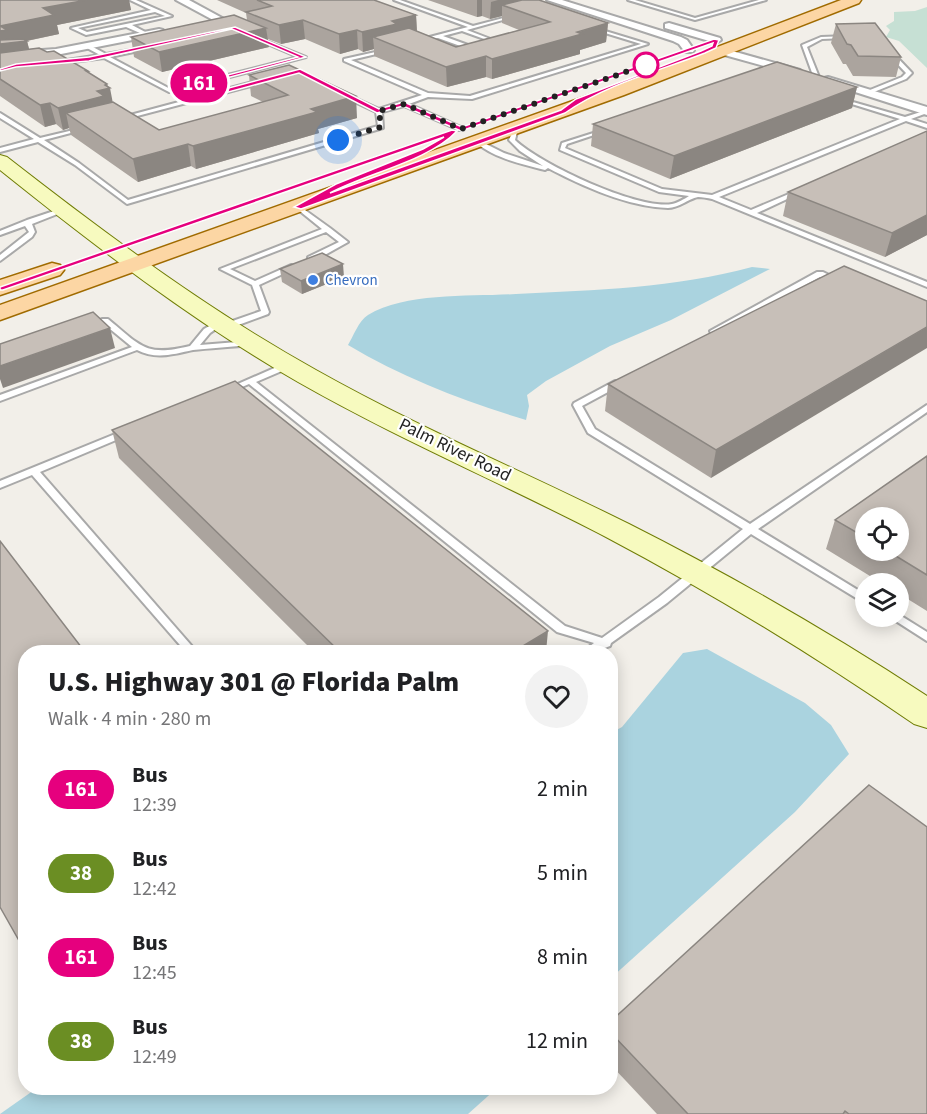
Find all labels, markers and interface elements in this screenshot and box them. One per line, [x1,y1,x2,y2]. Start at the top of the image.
unlabelled marker [633,52,659,78]
line badge: 161 [164,64,234,103]
text: 161 [182,68,216,98]
your location [323,125,353,155]
place label: Chevron [325,270,378,291]
marker: Chevron [306,273,320,287]
street label: Palm River Road [395,412,515,488]
map controls [855,507,909,627]
button: locate [855,507,909,561]
button: layers [855,573,909,627]
text: U.S. Highway 301 @ Florida Palm [48,662,459,702]
button: heart [525,665,588,728]
text: Walk · 4 min · 280 m [48,705,211,733]
text: Bus [132,759,168,791]
text: 2 min [537,773,588,805]
text: 161 [64,774,98,804]
text: 12:39 [132,791,177,819]
text: Bus [132,843,168,875]
text: 5 min [537,857,588,889]
text: 38 [70,858,92,888]
text: 12:42 [132,875,177,903]
text: Bus [132,927,168,959]
text: 8 min [537,941,588,973]
text: 161 [64,942,98,972]
text: 12:45 [132,959,177,987]
text: Bus [132,1011,168,1043]
text: 12 min [526,1025,588,1057]
text: 38 [70,1026,92,1056]
text: 12:49 [132,1043,177,1071]

